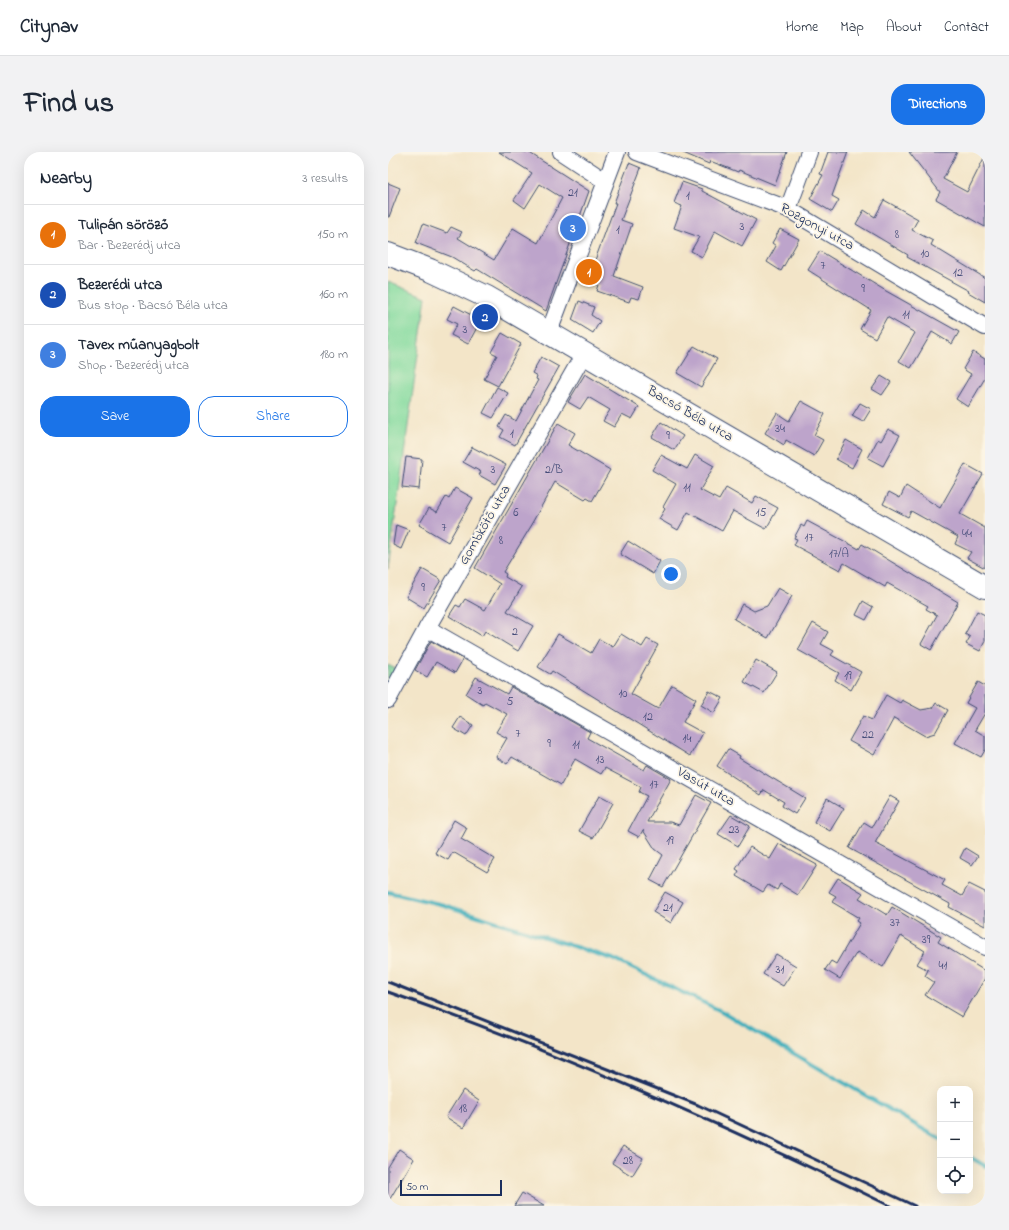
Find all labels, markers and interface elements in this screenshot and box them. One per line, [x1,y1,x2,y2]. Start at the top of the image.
text: Citynav [20,14,78,41]
text: Home [786,17,818,38]
text: Map [840,17,864,38]
text: About [886,17,922,38]
text: Contact [944,17,989,38]
text: Find us [24,84,114,125]
button: Directions [891,84,985,125]
text: Nearby [40,166,92,191]
text: 3 results [302,169,348,188]
house number: 21 [568,184,578,202]
house number: 1 [686,187,690,205]
street label: Rozgonyi utca [776,198,858,257]
pin: 3 [560,213,586,243]
text: Tulipán söröző [78,214,168,236]
house number: 3 [740,218,745,236]
house number: 1 [616,221,620,239]
text: 1 [51,225,55,244]
text: 150 m [317,225,348,244]
house number: 8 [895,226,900,244]
text: Bar · Bezerédj utca [78,236,180,255]
house number: 10 [920,245,930,263]
pin: 1 [576,257,602,287]
house number: 7 [821,257,826,275]
house number: 12 [953,264,963,282]
text: Bezerédi utca [78,274,162,296]
house number: 9 [861,280,865,298]
text: 2 [50,285,56,304]
text: 160 m [319,285,348,304]
text: Bus stop · Bacsó Béla utca [78,296,228,315]
pin: 2 [472,302,498,332]
house number: 11 [902,306,910,324]
house number: 3 [463,321,468,339]
text: Tavex műanyagbolt [78,334,199,356]
text: 3 [50,345,56,364]
text: 180 m [320,345,348,364]
text: Shop · Bezerédj utca [78,356,189,375]
street label: Bacsó Béla utca [642,380,737,447]
button: Save [40,396,190,437]
button: Share [198,396,348,437]
house number: 34 [775,420,785,438]
house number: 1 [510,425,514,443]
house number: 9 [666,427,670,445]
house number: 3 [491,461,496,479]
house number: 2/B [545,461,563,479]
house number: 11 [683,479,691,497]
street label: Gombkötő utca [454,481,516,569]
house number: 6 [513,504,519,522]
house number: 15 [756,504,766,522]
house number: 7 [442,519,447,537]
house number: 44 [962,525,972,543]
house number: 17 [805,529,813,547]
house number: 8 [499,532,504,550]
house number: 17/A [829,545,849,563]
your location [661,564,681,584]
house number: 9 [421,579,425,597]
house number: 2 [512,623,518,641]
house number: 19 [844,667,852,685]
house number: 3 [478,682,483,700]
house number: 10 [618,685,628,703]
house number: 5 [507,693,514,711]
house number: 12 [643,708,653,726]
house number: 7 [516,725,521,743]
house number: 22 [862,726,874,744]
house number: 14 [683,730,691,748]
house number: 9 [547,735,551,753]
house number: 11 [572,736,580,754]
house number: 13 [596,751,604,769]
street label: Vasút utca [672,761,739,812]
house number: 17 [650,776,658,794]
house number: 23 [729,821,740,839]
house number: 19 [666,832,674,850]
house number: 21 [663,899,673,917]
house number: 37 [890,914,900,932]
house number: 39 [922,931,931,949]
house number: 41 [939,957,948,975]
house number: 31 [776,961,785,979]
map controls [937,1086,973,1194]
button: + [937,1086,973,1122]
house number: 18 [459,1100,468,1118]
button: − [937,1122,973,1158]
house number: 28 [623,1152,634,1170]
button: locate [937,1158,973,1194]
scale bar [400,1178,502,1197]
text: 50 m [406,1179,428,1195]

